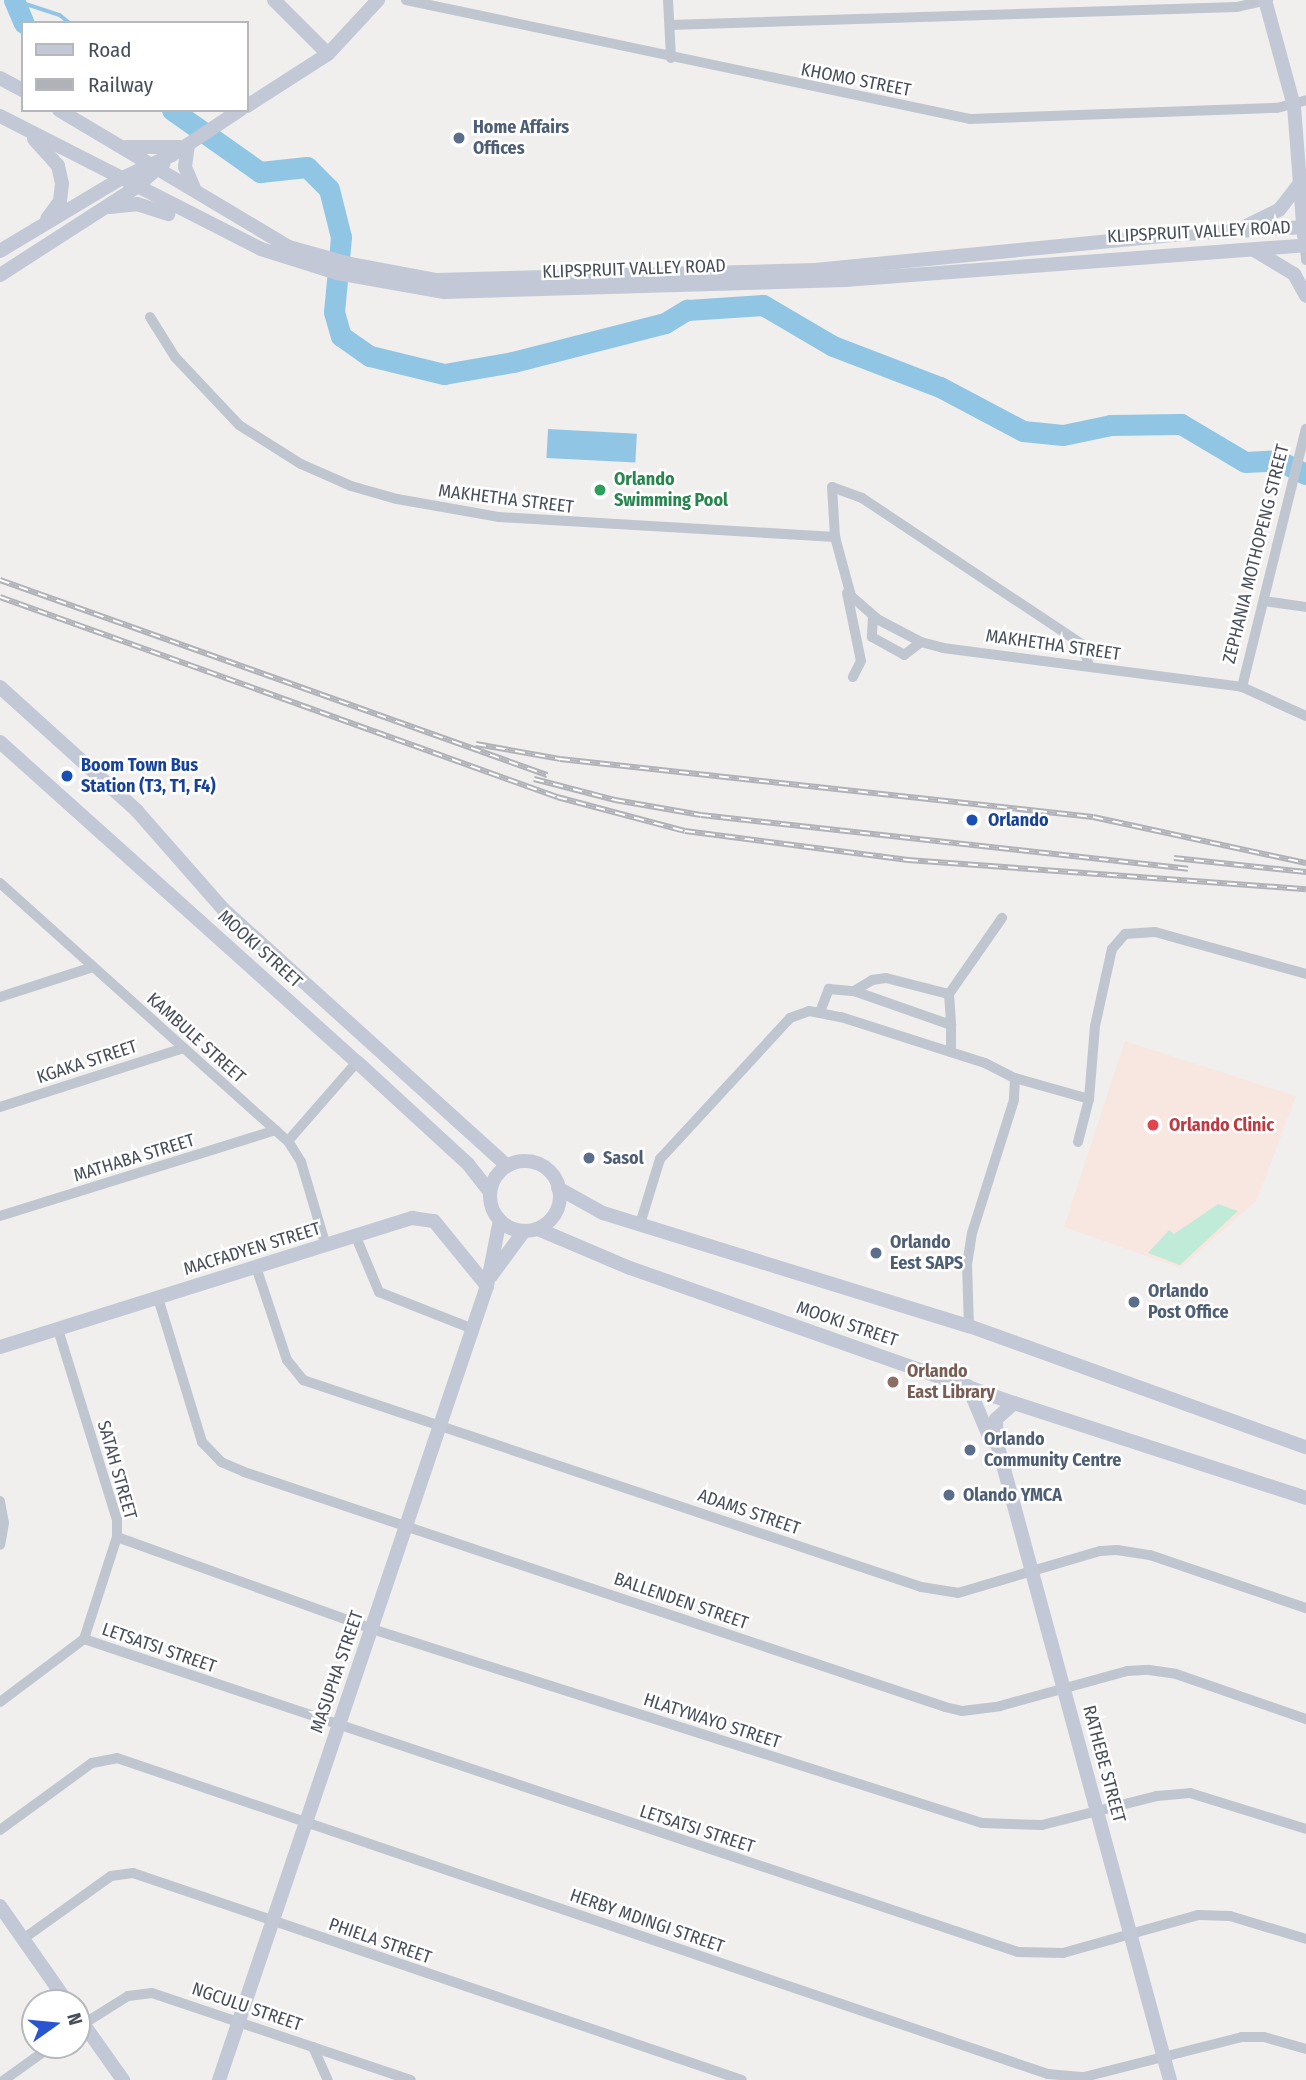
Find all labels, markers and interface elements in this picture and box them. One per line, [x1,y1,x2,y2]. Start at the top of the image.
legend [21,21,248,112]
text: Road [88,37,132,63]
street label: KHOMO STREET [799,59,913,101]
text: Railway [88,72,153,98]
place label: Home Affairs Offices [473,117,569,160]
marker: Home Affairs Offices [451,130,467,146]
street label: KLIPSPRUIT VALLEY ROAD [1107,216,1291,248]
street label: KLIPSPRUIT VALLEY ROAD [542,255,726,283]
street label: ZEPHANIA MOTHOPENG STREET [1218,442,1294,666]
place label: Orlando Swimming Pool [614,469,728,512]
street label: MAKHETHA STREET [437,480,575,518]
marker: Orlando Swimming Pool [592,482,608,498]
street label: MAKHETHA STREET [984,625,1122,665]
place label: Boom Town Bus Station (T3, T1, F4) [81,755,216,798]
marker: Boom Town Bus Station (T3, T1, F4) [59,768,75,784]
place label: Orlando [988,809,1049,831]
marker: Orlando [962,810,982,830]
street label: MOOKI STREET [214,906,306,992]
street label: KAMBULE STREET [142,988,250,1088]
street label: KGAKA STREET [34,1036,140,1088]
place label: Orlando Clinic [1169,1114,1274,1136]
marker: Orlando Clinic [1143,1115,1163,1135]
street label: MATHABA STREET [71,1129,197,1187]
place label: Sasol [603,1147,644,1169]
marker: Sasol [581,1150,597,1166]
street label: MACFADYEN STREET [181,1218,323,1280]
place label: Orlando Eest SAPS [890,1232,963,1274]
marker: Orlando Eest SAPS [868,1245,884,1261]
place label: Orlando Post Office [1148,1281,1229,1324]
marker: Orlando Post Office [1126,1294,1142,1310]
street label: MOOKI STREET [794,1297,900,1351]
place label: Orlando East Library [907,1361,995,1404]
marker: Orlando East Library [885,1374,901,1390]
street label: SATAH STREET [93,1418,141,1522]
place label: Orlando Community Centre [984,1429,1121,1472]
marker: Orlando Community Centre [962,1442,978,1458]
street label: ADAMS STREET [695,1484,803,1540]
place label: Olando YMCA [963,1484,1062,1506]
marker: Olando YMCA [941,1487,957,1503]
street label: BALLENDEN STREET [611,1568,751,1634]
street label: MASUPHA STREET [306,1608,368,1736]
street label: LETSATSI STREET [99,1618,219,1678]
street label: HLATYWAYO STREET [641,1689,783,1753]
street label: RATHEBE STREET [1078,1703,1130,1825]
street label: LETSATSI STREET [637,1800,757,1858]
street label: HERBY MDINGI STREET [567,1884,727,1958]
street label: PHIELA STREET [326,1913,434,1969]
street label: NGCULU STREET [189,1978,305,2036]
north arrow [21,1989,91,2059]
text: N [62,2010,87,2027]

